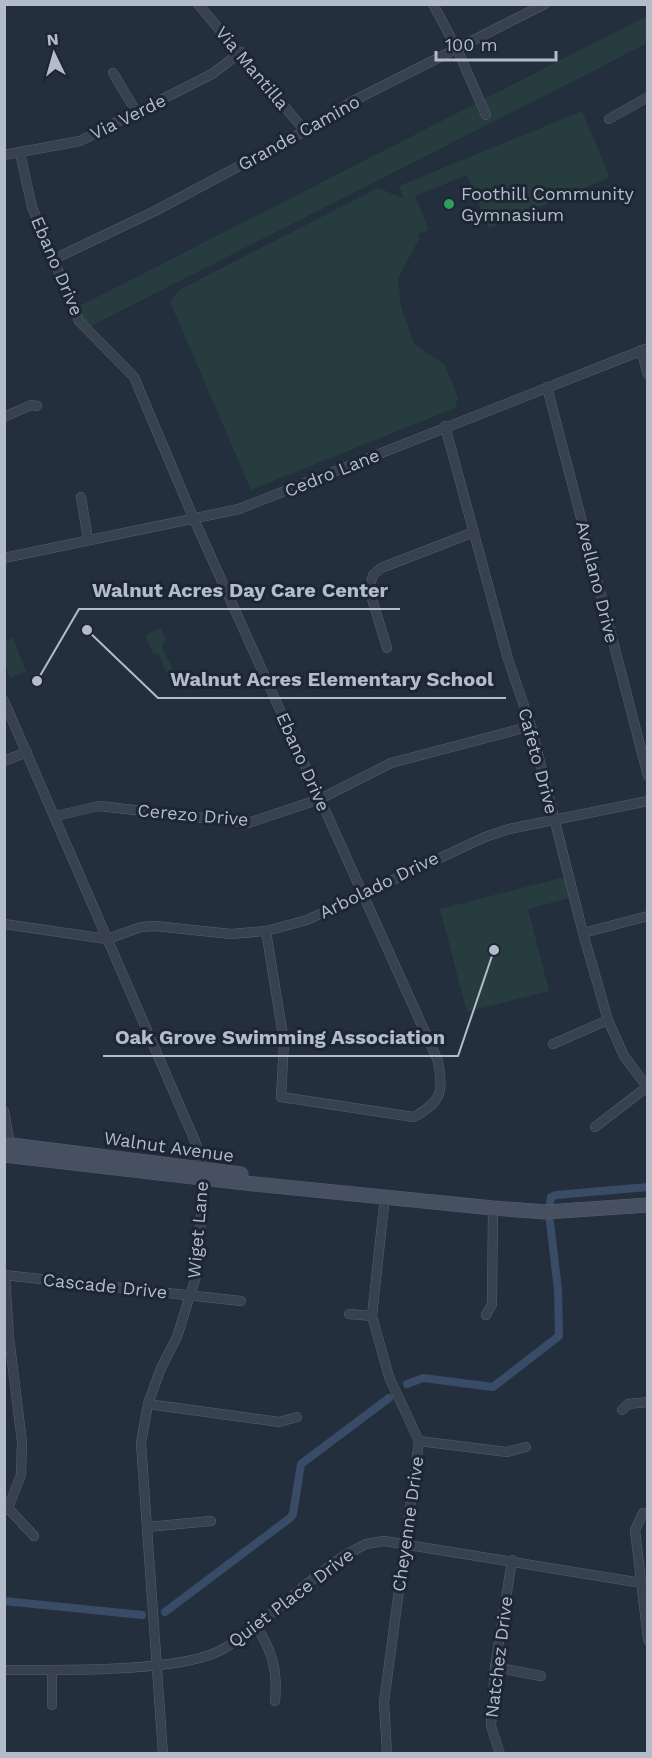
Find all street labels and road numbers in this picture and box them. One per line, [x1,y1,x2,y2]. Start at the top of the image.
street label: Via Mantilla [211,22,293,114]
street label: Via Verde [86,89,169,144]
street label: Grande Camino [234,90,363,175]
street label: Ebano Drive [27,213,88,319]
street label: Cedro Lane [281,444,382,501]
street label: Avellano Drive [572,519,623,645]
street label: Cafeto Drive [514,706,563,816]
street label: Ebano Drive [272,709,335,814]
street label: Cerezo Drive [137,799,249,830]
street label: Arbolado Drive [316,847,442,922]
street label: Walnut Avenue [103,1127,235,1166]
street label: Wiget Lane [183,1180,212,1280]
street label: Cascade Drive [42,1269,168,1302]
street label: Cheyenne Drive [388,1455,427,1593]
street label: Quiet Place Drive [224,1544,357,1651]
street label: Natchez Drive [481,1595,516,1719]

